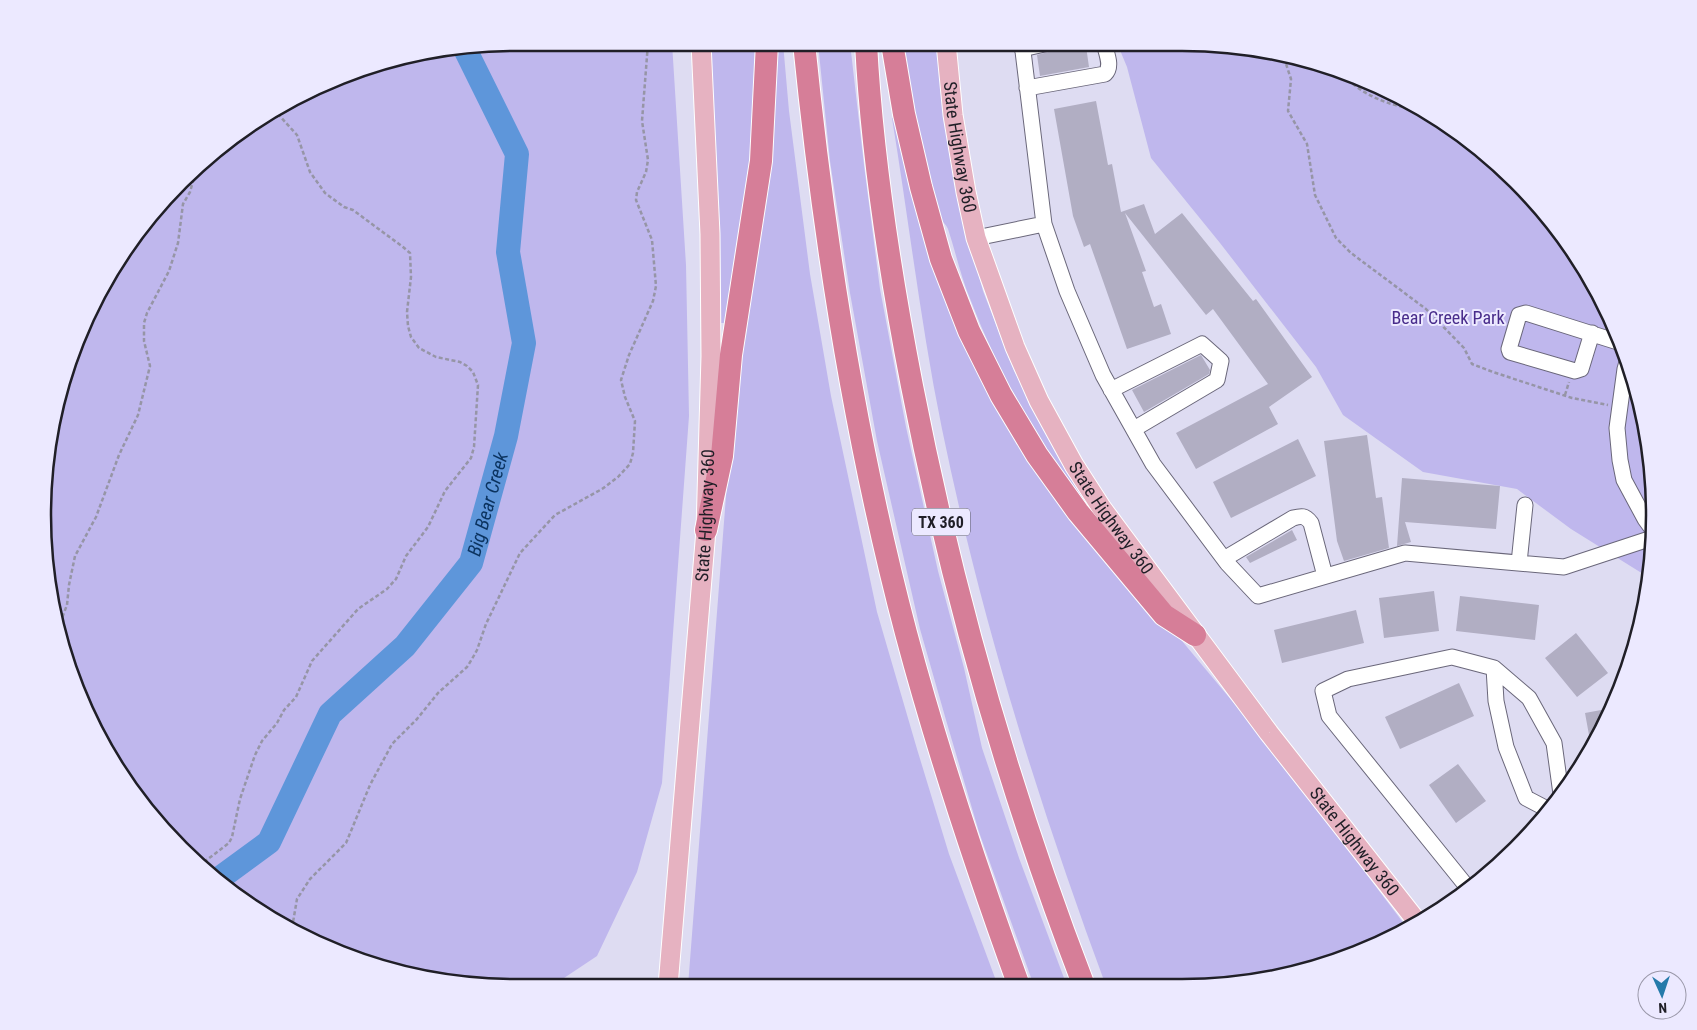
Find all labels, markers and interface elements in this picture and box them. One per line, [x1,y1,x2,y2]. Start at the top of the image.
street label: State Highway 360 [940,80,981,215]
park label: Bear Creek Park [1391,307,1505,328]
water label: Big Bear Creek [462,449,513,559]
street label: State Highway 360 [691,449,718,583]
street label: State Highway 360 [1065,458,1158,578]
road number: TX 360 [912,508,970,536]
street label: State Highway 360 [1306,783,1404,900]
north arrow [1637,970,1687,1020]
text: N [1658,1000,1667,1016]

